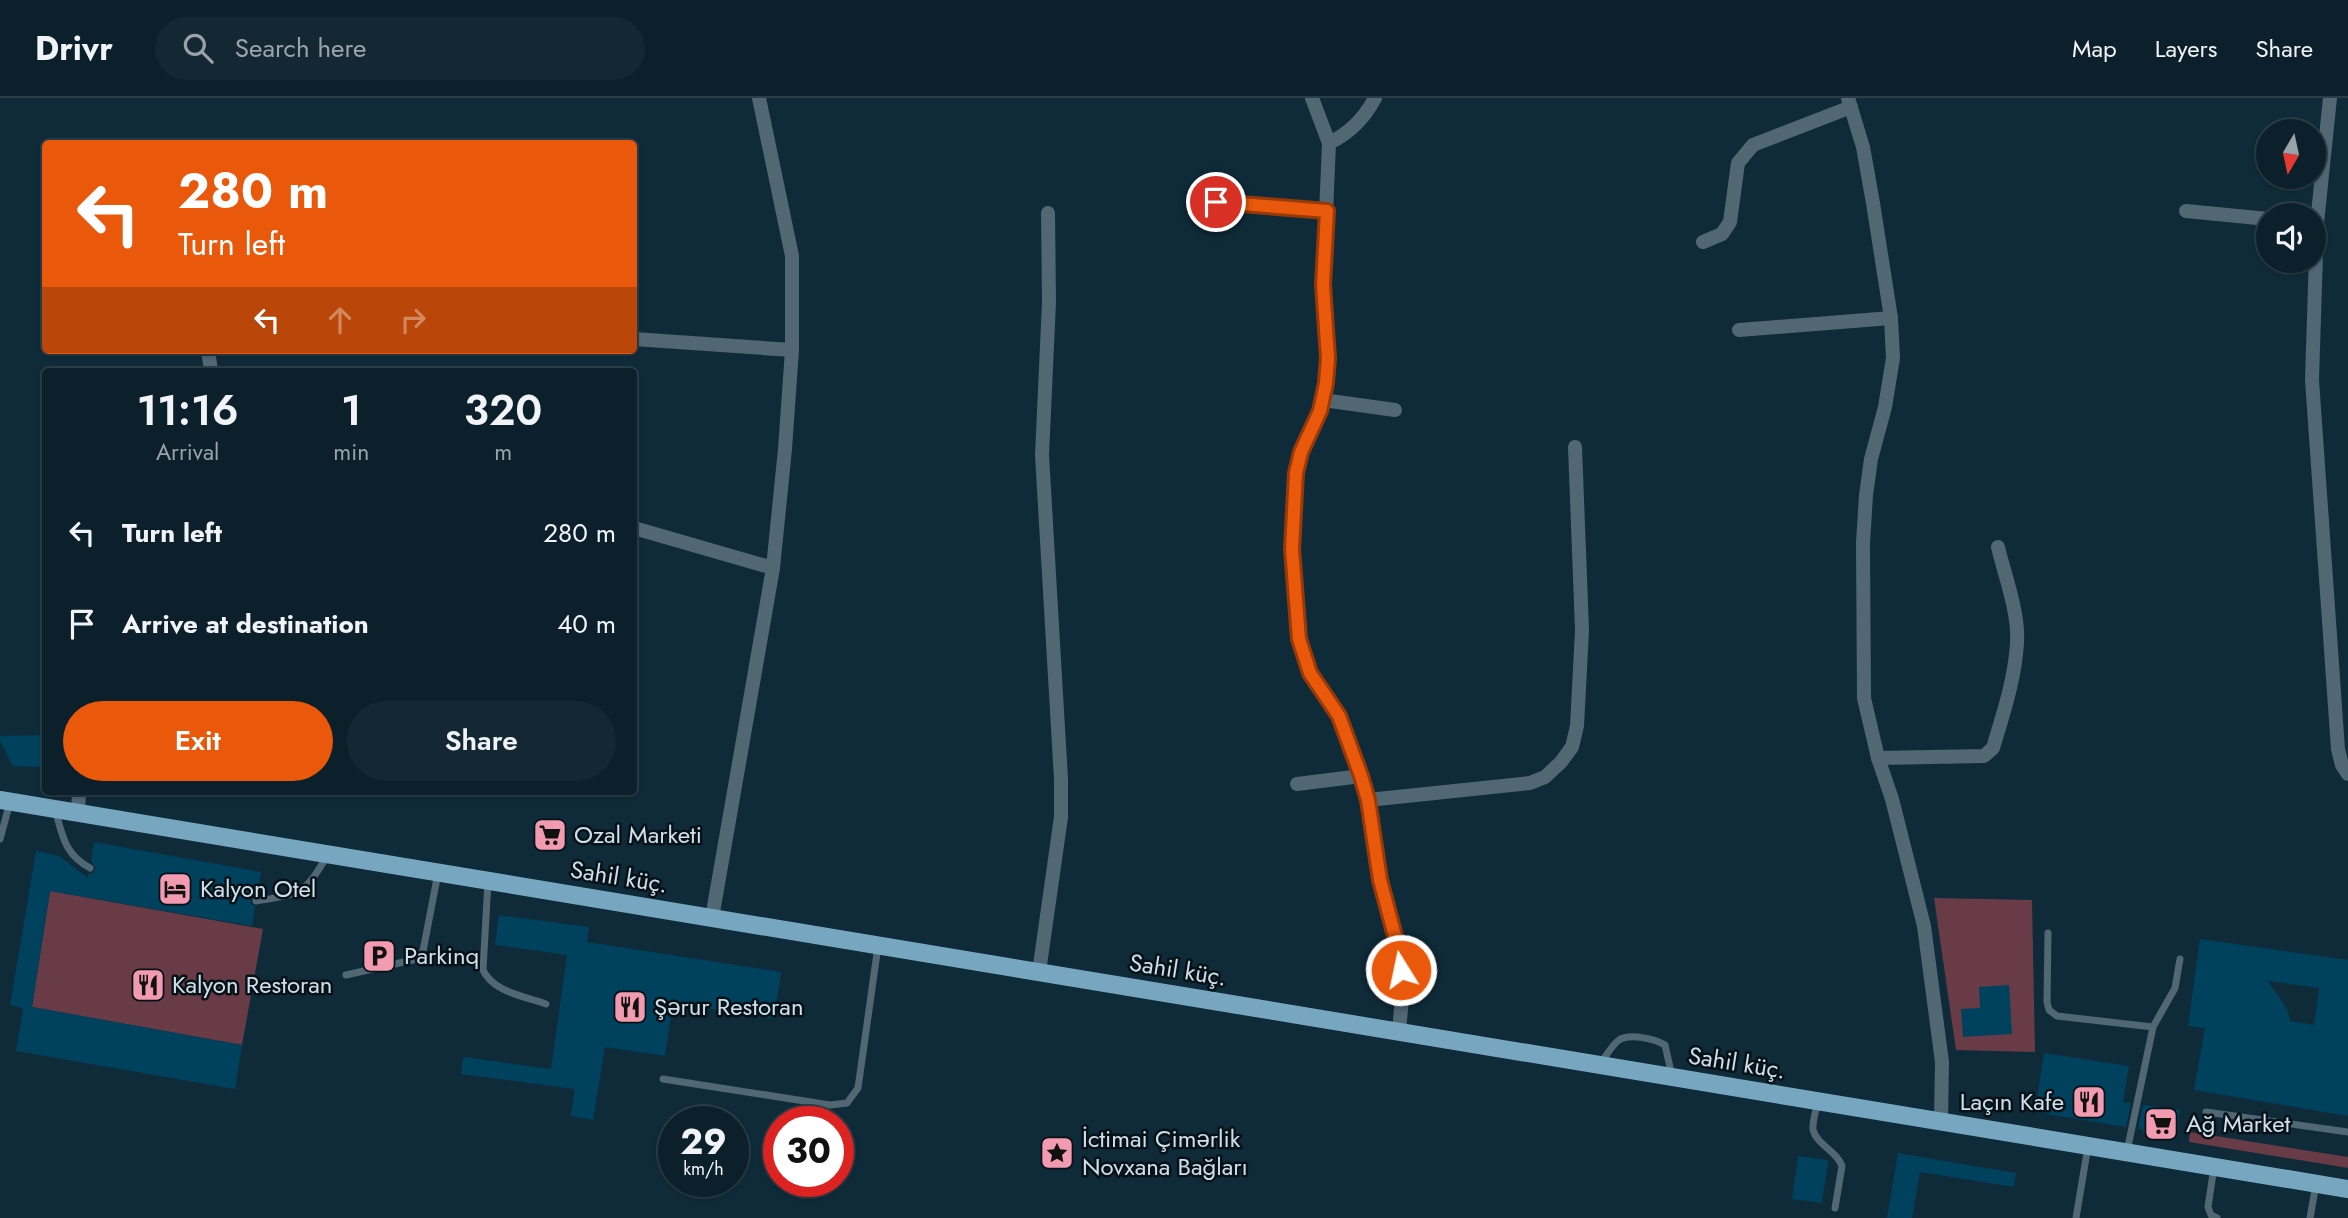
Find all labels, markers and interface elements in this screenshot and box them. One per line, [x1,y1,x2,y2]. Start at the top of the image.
search box [155,17,645,80]
text: Drivr [35,25,113,72]
icon: search [179,29,217,67]
text: Search here [235,29,366,67]
text: Map [2072,31,2117,66]
text: Layers [2155,31,2217,66]
text: Share [2255,31,2313,66]
north arrow [2256,119,2326,189]
map controls [2256,119,2326,273]
text: 280 m [178,156,328,226]
icon: left [63,168,154,259]
pin [1186,172,1246,232]
icon: arrive [1197,183,1235,221]
button: sound [2256,203,2326,273]
text: Turn left [178,221,285,267]
icon: left [248,301,286,339]
icon: ahead [321,301,359,339]
icon: right [394,301,432,339]
text: 11:16 [137,380,239,441]
text: 1 [341,380,362,441]
text: 320 [464,380,542,441]
text: Arrival [156,435,219,469]
text: min [333,435,369,469]
text: m [494,435,512,469]
icon: left [63,514,101,552]
text: Turn left [122,514,222,552]
text: 280 m [543,514,616,552]
icon: arrive [63,605,101,643]
text: Arrive at destination [122,605,369,643]
text: 40 m [557,605,616,643]
button: Exit [63,701,333,781]
button: Share [347,701,616,781]
supermarket icon: Ozal Marketi [531,816,569,854]
place label: Ozal Marketi [574,817,702,852]
street label: Sahil küç. [568,852,670,901]
hotel icon: Kalyon Otel [156,870,194,908]
place label: Kalyon Otel [200,871,316,906]
position arrow [1364,933,1438,1007]
parking icon: Parkinq [360,937,398,975]
place label: Parkinq [404,938,479,973]
street label: Sahil küç. [1127,945,1229,994]
restaurant icon: Kalyon Restoran [129,966,167,1004]
place label: Kalyon Restoran [172,967,332,1002]
restaurant icon: Şərur Restoran [611,988,649,1026]
place label: Şərur Restoran [654,989,803,1024]
street label: Sahil küç. [1686,1038,1788,1087]
restaurant icon: Laçın Kafe [2070,1083,2108,1121]
place label: Laçın Kafe [1960,1084,2064,1119]
supermarket icon: Ağ Market [2142,1105,2180,1143]
speed limit sign: 30 [763,1106,854,1197]
place label: Ağ Market [2186,1106,2290,1141]
text: 29 [680,1117,727,1167]
place label: İctimai Çimərlik Novxana Bağları [1082,1121,1248,1184]
place icon: İctimai Çimərlik Novxana Bağları [1038,1134,1076,1172]
text: km/h [683,1156,724,1182]

